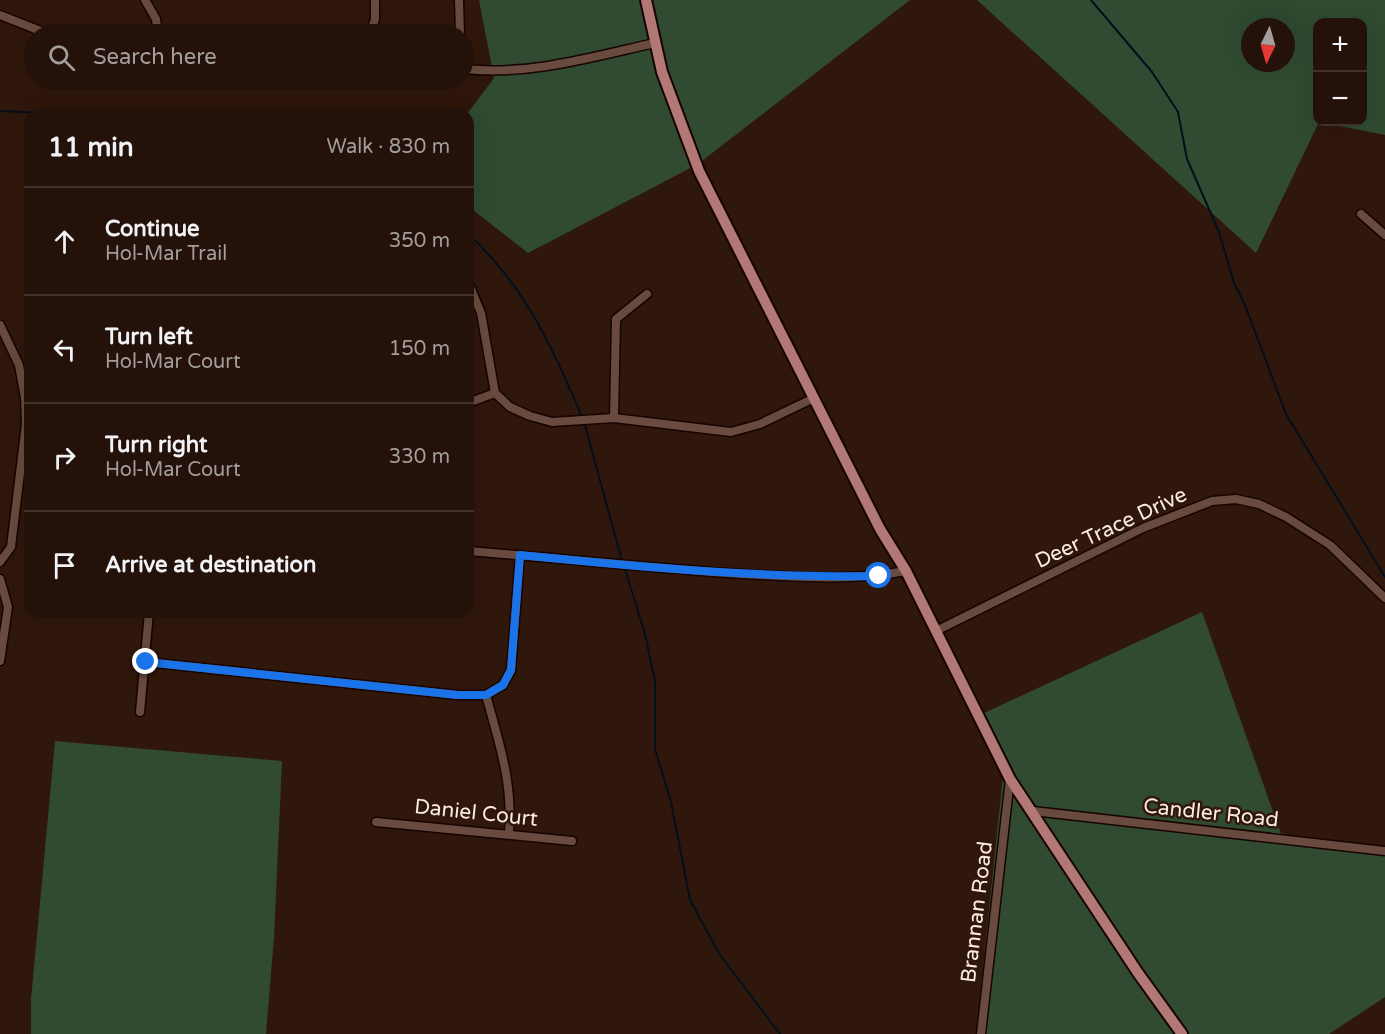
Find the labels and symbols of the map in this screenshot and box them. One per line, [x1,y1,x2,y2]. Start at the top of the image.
north arrow [1241,18,1295,72]
street label: Deer Trace Drive [1031,482,1191,574]
route start [865,562,891,588]
route end [132,648,158,674]
street label: Candler Road [1142,793,1280,833]
street label: Daniel Court [413,794,539,832]
street label: Brannan Road [956,840,998,984]

